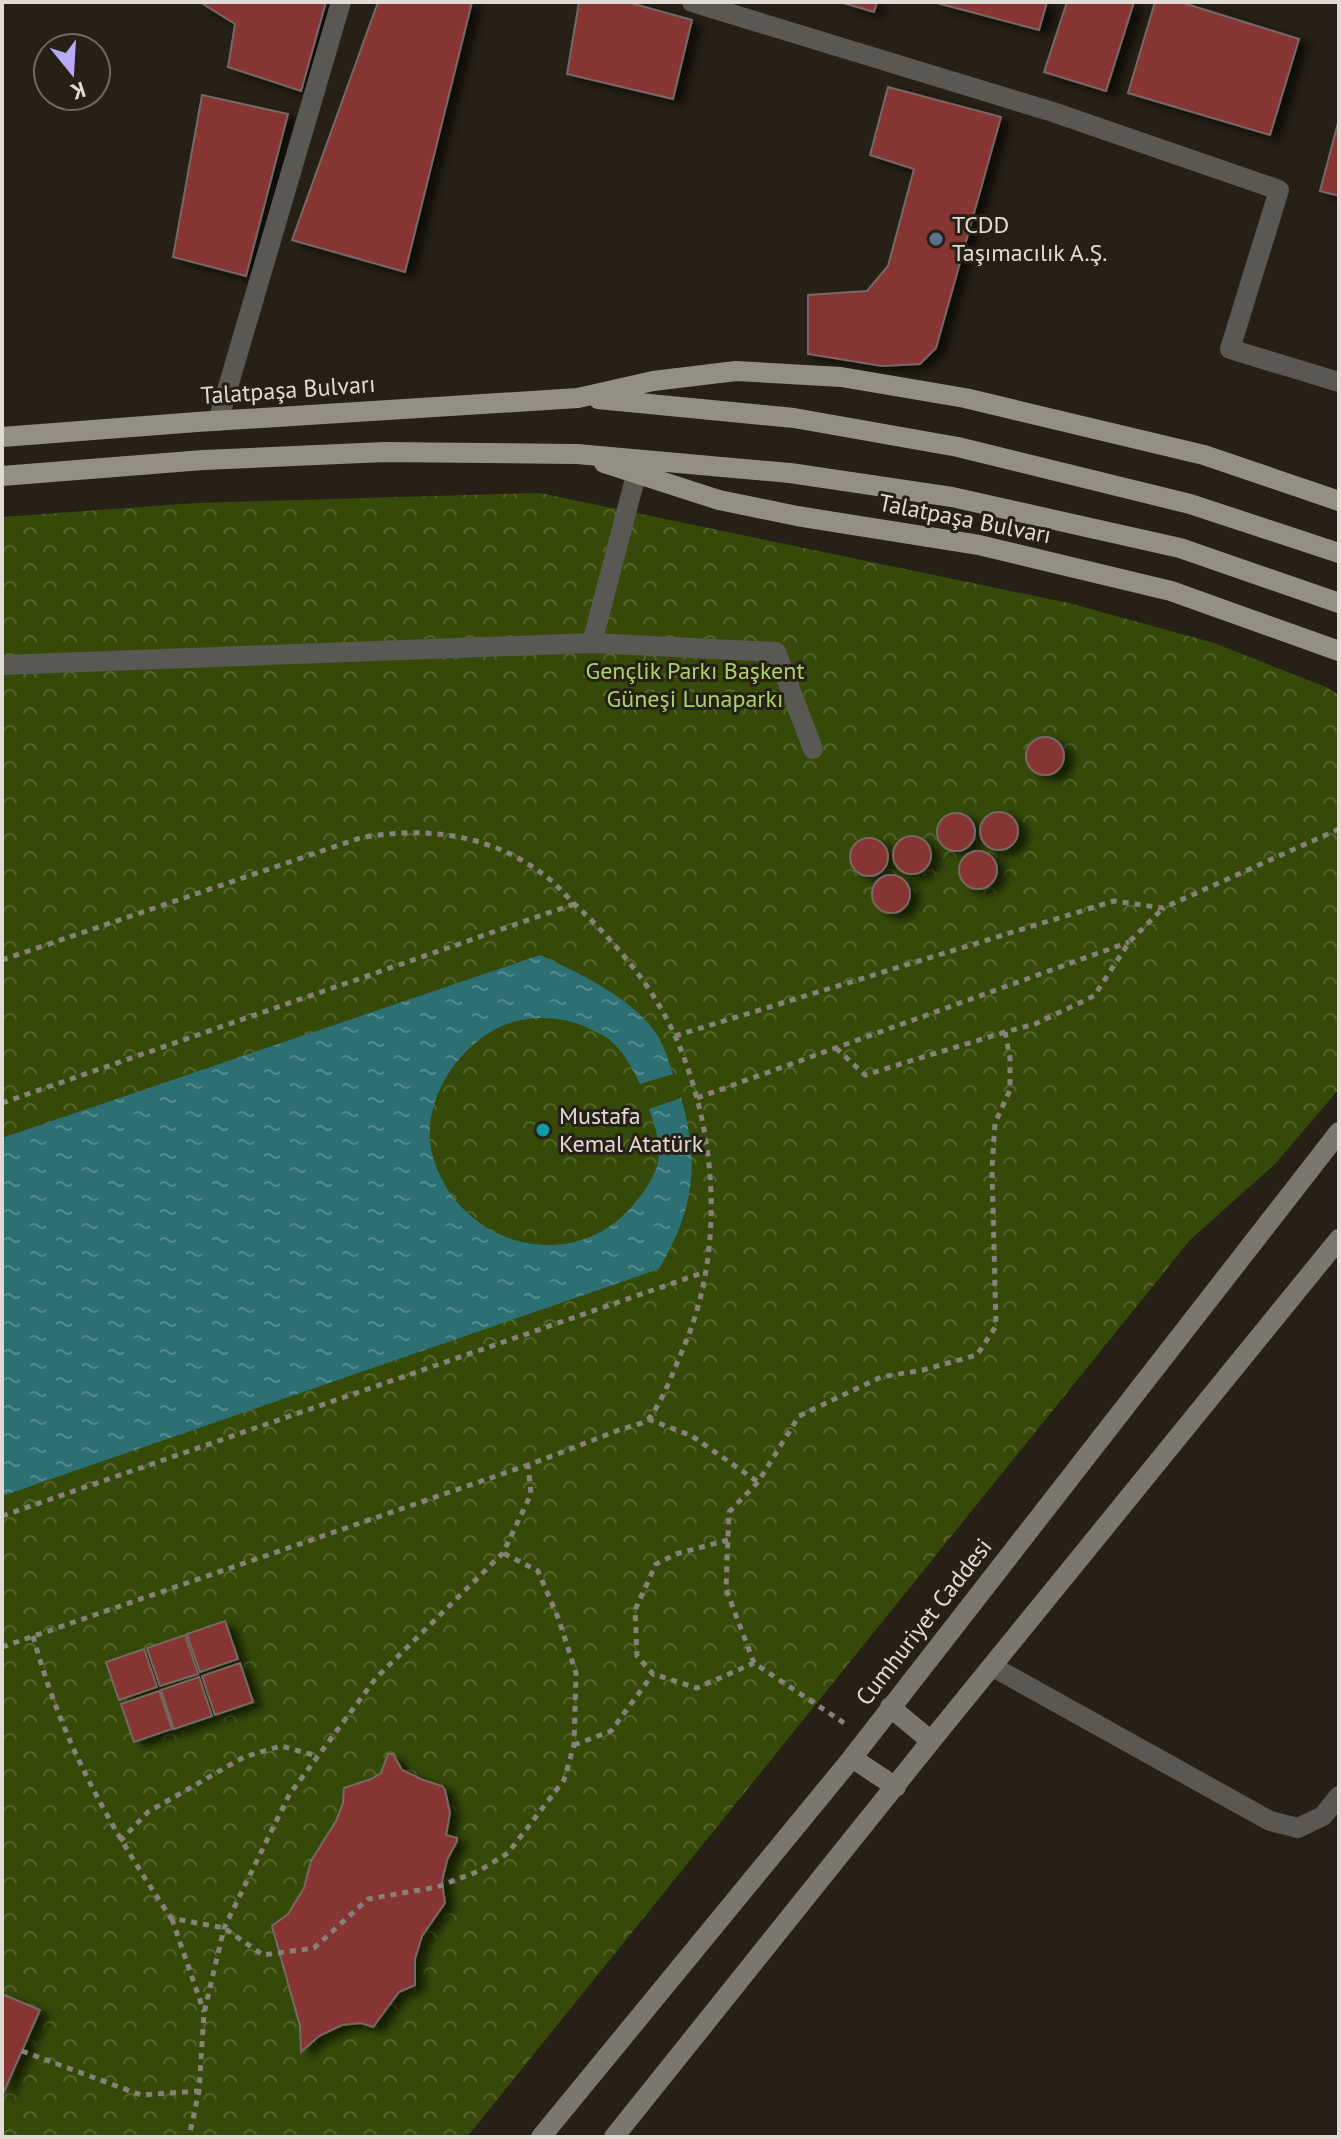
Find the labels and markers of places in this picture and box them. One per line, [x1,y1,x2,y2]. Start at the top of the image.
place label: TCDD Taşımacılık A.Ş. [952,209,1107,268]
marker: TCDD Taşımacılık A.Ş. [927,230,945,248]
place label: Mustafa Kemal Atatürk [559,1100,704,1159]
marker: Mustafa Kemal Atatürk [534,1121,552,1139]

